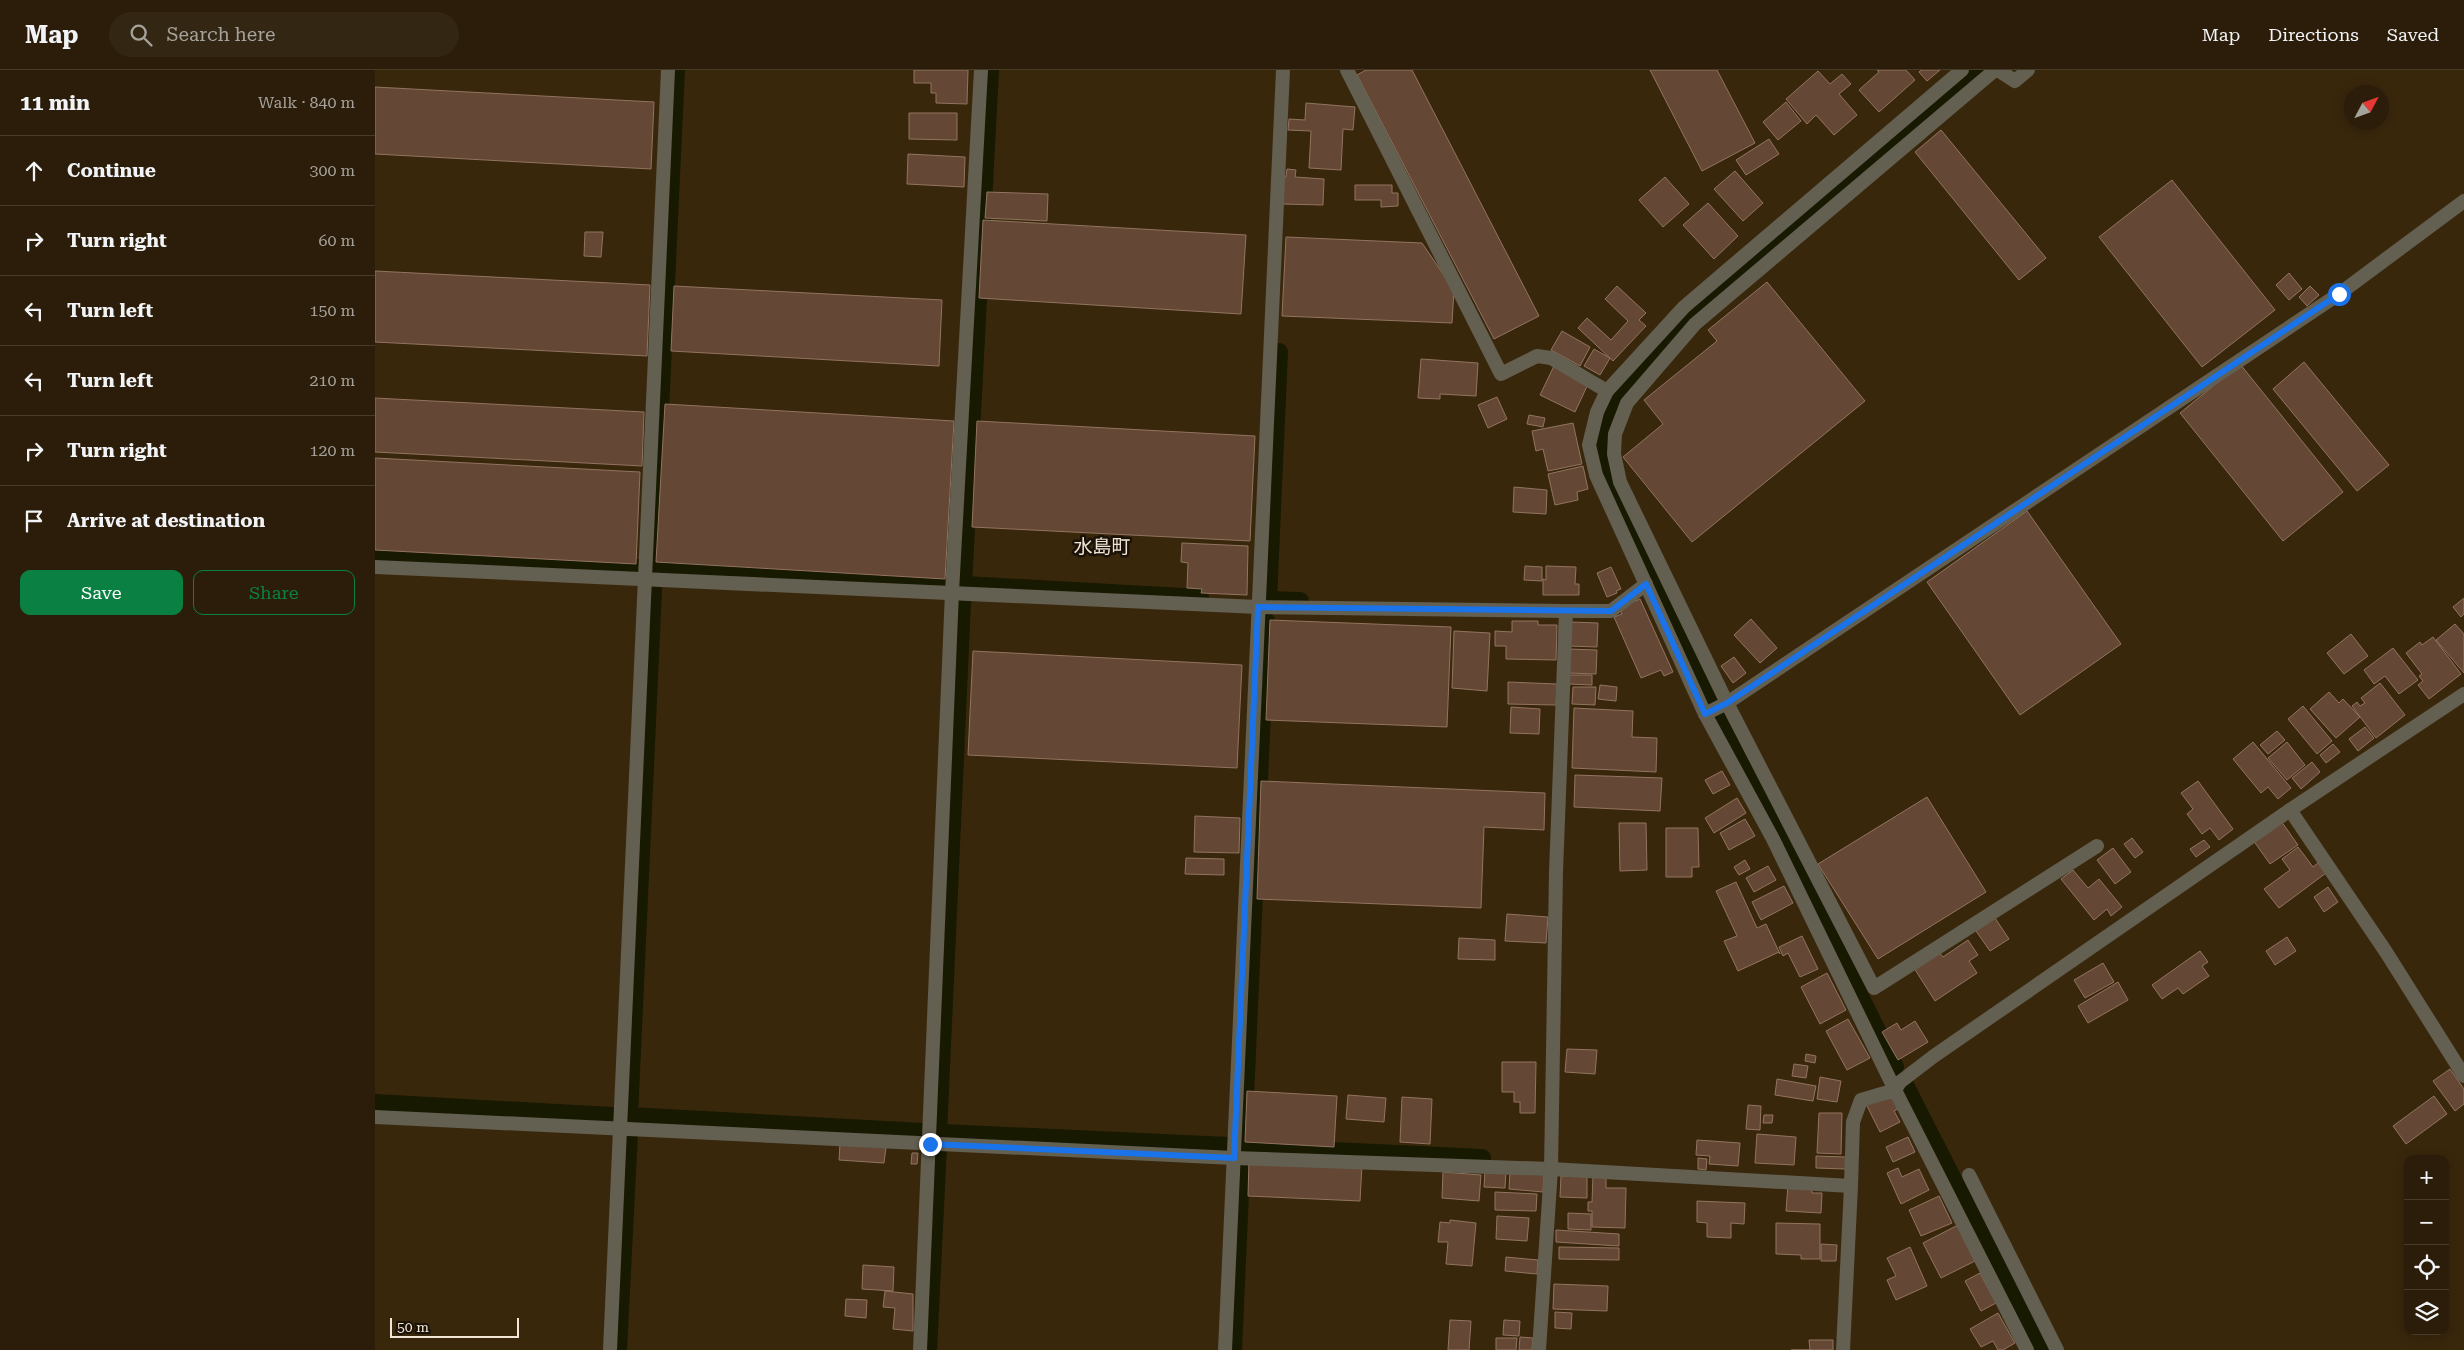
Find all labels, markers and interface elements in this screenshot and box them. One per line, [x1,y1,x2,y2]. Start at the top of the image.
search box [109,12,459,57]
text: Map [25,21,79,49]
icon: search [127,21,155,49]
text: Search here [167,23,275,46]
text: Map [2202,24,2240,45]
text: Directions [2268,24,2359,45]
text: Saved [2387,24,2439,45]
north arrow [2344,85,2389,130]
text: 11 min [20,91,90,115]
text: Walk · 840 m [258,93,355,112]
icon: ahead [20,157,48,185]
text: Continue [67,159,156,182]
text: 300 m [309,161,355,180]
icon: right [20,227,48,255]
text: Turn right [67,229,167,252]
text: 60 m [318,231,355,250]
route start [2328,283,2351,306]
icon: left [20,297,48,325]
text: Turn left [67,299,153,322]
text: 150 m [309,301,355,320]
icon: left [20,367,48,395]
text: Turn left [67,369,153,392]
text: 210 m [309,371,355,390]
icon: right [20,437,48,465]
text: Turn right [67,439,167,462]
text: 120 m [309,441,355,460]
icon: arrive [20,507,48,535]
text: Arrive at destination [67,509,265,532]
district label: 水島町 [1073,535,1131,558]
button: Save [20,570,183,615]
button: Share [193,570,355,615]
route end [919,1133,942,1156]
map controls [2404,1155,2449,1335]
button: + [2404,1155,2449,1200]
button: − [2404,1200,2449,1245]
button: locate [2404,1245,2449,1290]
button: layers [2404,1290,2449,1335]
scale bar [390,1315,519,1338]
text: 50 m [397,1319,429,1335]

